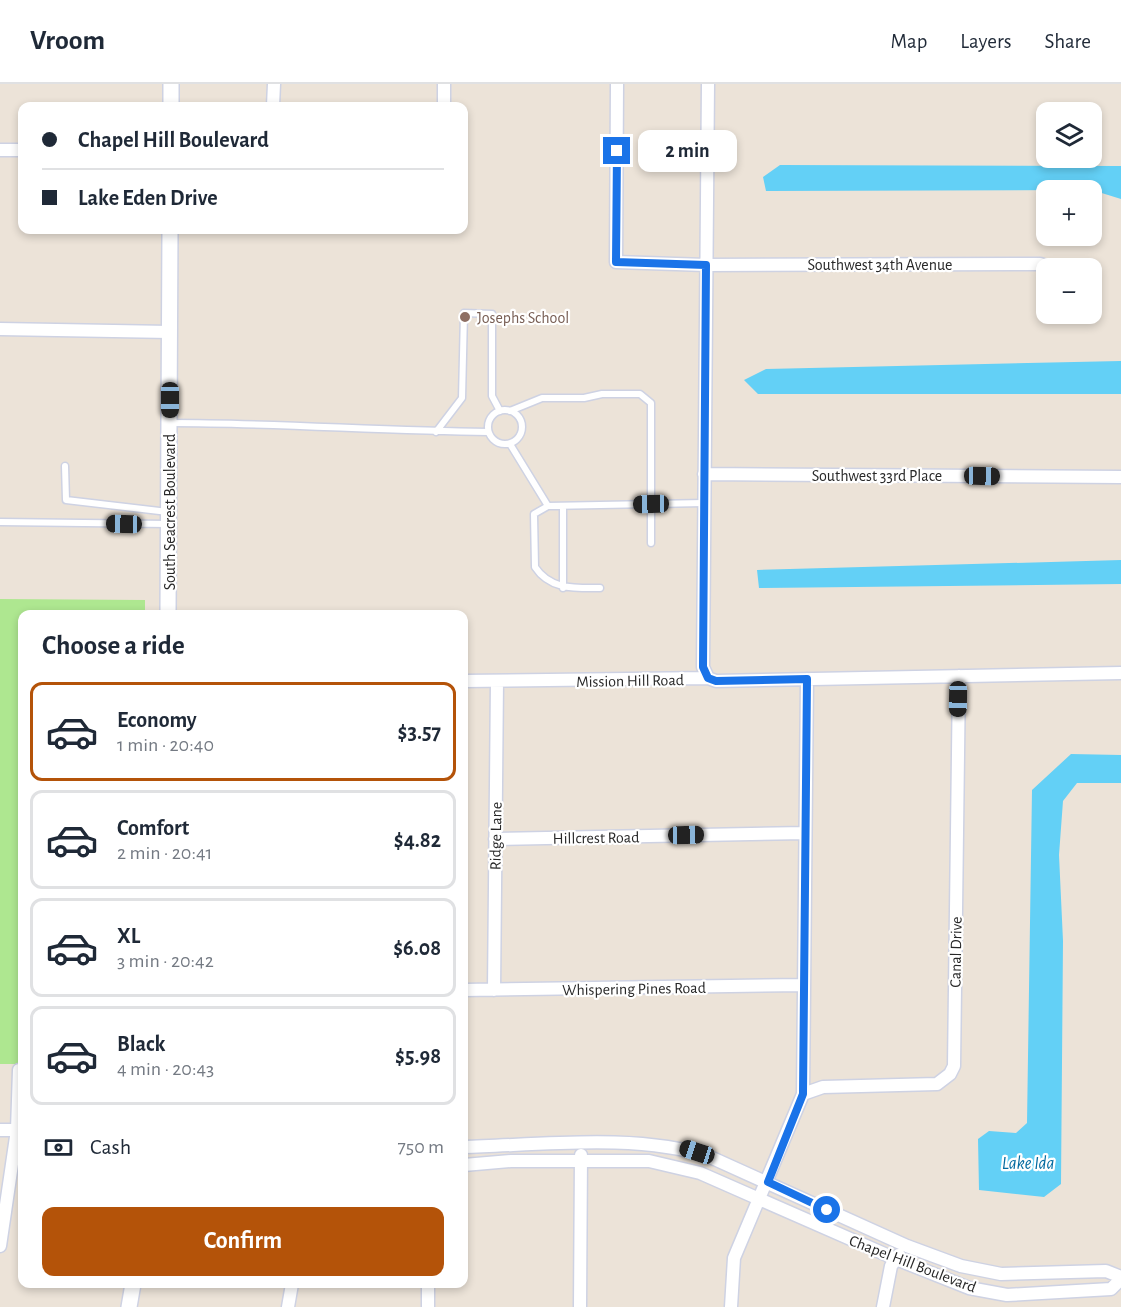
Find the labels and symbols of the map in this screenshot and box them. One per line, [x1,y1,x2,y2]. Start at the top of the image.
callout: 2 min [638,130,737,172]
route end [603,137,630,164]
street label: Southwest 34th Avenue [808,257,952,273]
marker: Josephs School [458,310,472,324]
place label: Josephs School [477,310,569,326]
car [161,382,179,418]
street label: South Seacrest Boulevard [162,434,178,590]
car [964,467,1000,485]
street label: Southwest 33rd Place [812,468,942,484]
car [633,495,669,513]
car [106,515,142,533]
street label: Mission Hill Road [576,672,684,690]
car [949,681,967,717]
street label: Ridge Lane [487,802,505,870]
car [668,826,704,844]
street label: Hillcrest Road [553,829,640,847]
street label: Canal Drive [947,916,965,988]
street label: Whispering Pines Road [562,980,706,998]
car [677,1138,717,1166]
water label: Lake Ida [1002,1155,1054,1173]
route start [813,1196,840,1223]
street label: Chapel Hill Boulevard [847,1232,978,1295]

